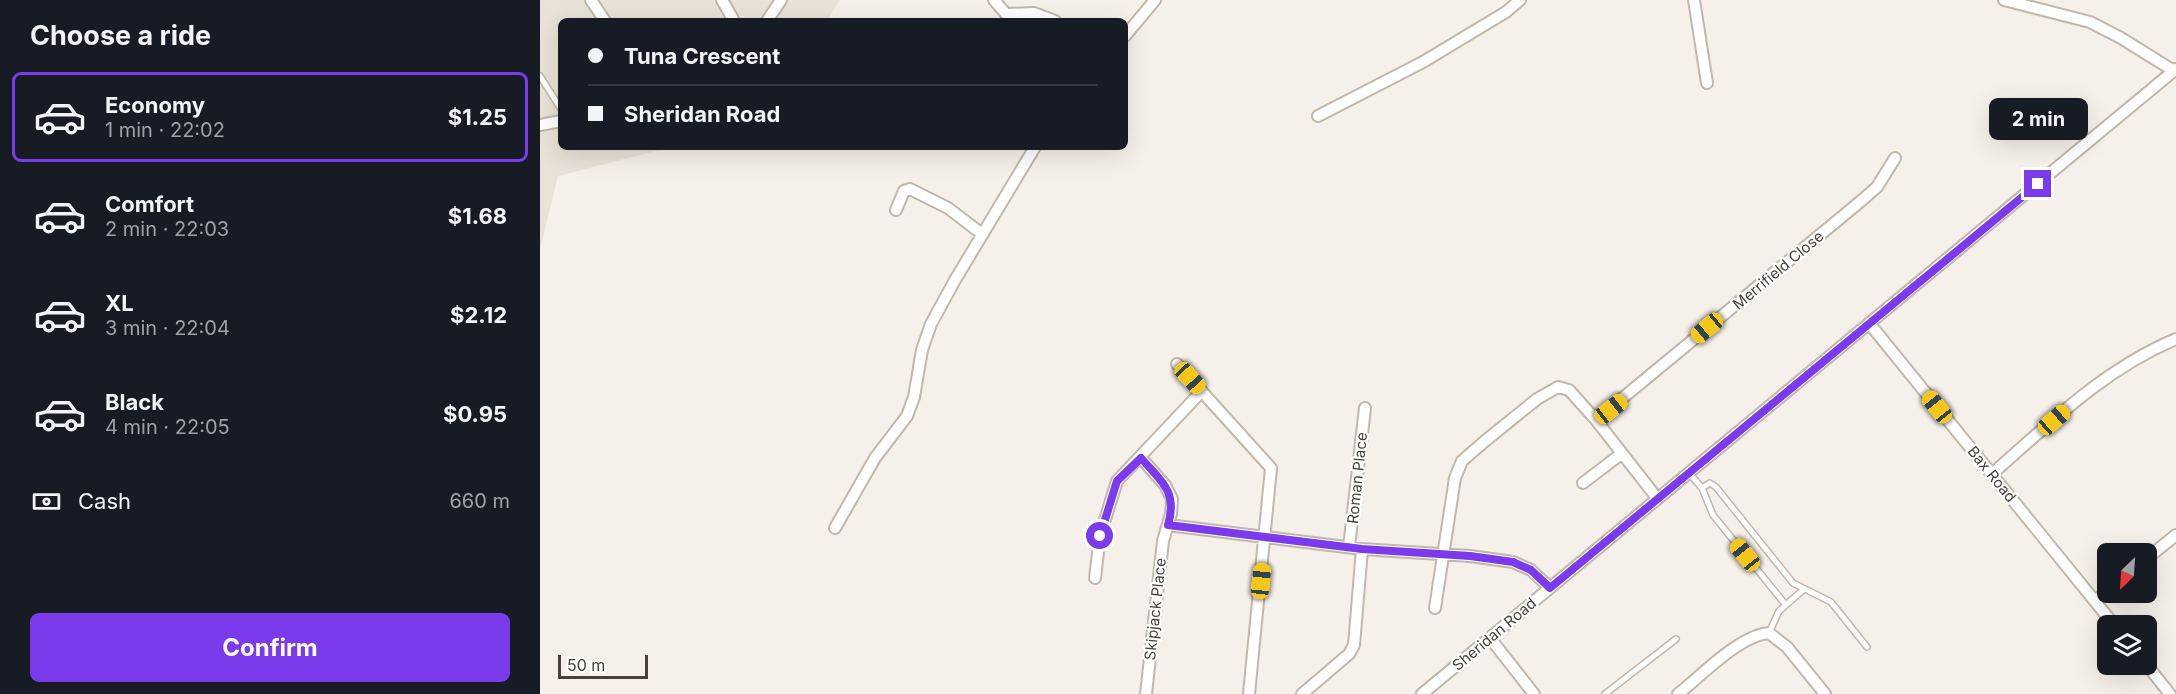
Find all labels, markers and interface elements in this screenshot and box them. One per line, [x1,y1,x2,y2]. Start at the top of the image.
text: Choose a ride [30,19,211,52]
text: Tuna Crescent [624,43,780,69]
icon: car [33,90,87,144]
text: Economy [105,92,205,118]
callout: 2 min [1988,97,2087,139]
text: Sheridan Road [624,101,780,127]
text: $1.25 [448,104,507,130]
text: 2 min [2012,107,2065,131]
text: 1 min · 22:02 [105,118,225,142]
route end [2024,170,2051,197]
icon: car [33,189,87,243]
text: Comfort [105,191,194,217]
text: $1.68 [448,203,507,229]
text: 2 min · 22:03 [105,217,229,241]
street label: Merrifield Close [1729,226,1827,314]
icon: car [33,288,87,342]
text: XL [105,290,134,316]
text: $2.12 [450,302,507,328]
car [1687,310,1727,346]
text: 3 min · 22:04 [105,316,230,340]
car [1171,359,1209,397]
icon: car [33,387,87,441]
car [1919,387,1955,427]
text: Black [105,389,164,415]
car [1591,391,1631,427]
text: $0.95 [443,401,507,427]
car [2035,401,2073,439]
text: 4 min · 22:05 [105,415,230,439]
street label: Roman Place [1343,431,1371,525]
street label: Bax Road [1964,442,2020,506]
icon: cash [30,485,63,518]
text: Cash [78,488,131,514]
text: 660 m [449,489,510,513]
route start [1086,522,1113,549]
car [1727,535,1763,575]
north arrow [2097,543,2157,603]
map controls [2097,543,2157,675]
street label: Skipjack Place [1140,557,1170,661]
car [1250,562,1272,600]
street label: Sheridan Road [1448,593,1540,675]
button: Confirm [30,613,510,682]
button: layers [2097,615,2157,675]
scale bar [558,652,648,680]
text: 50 m [567,655,605,675]

